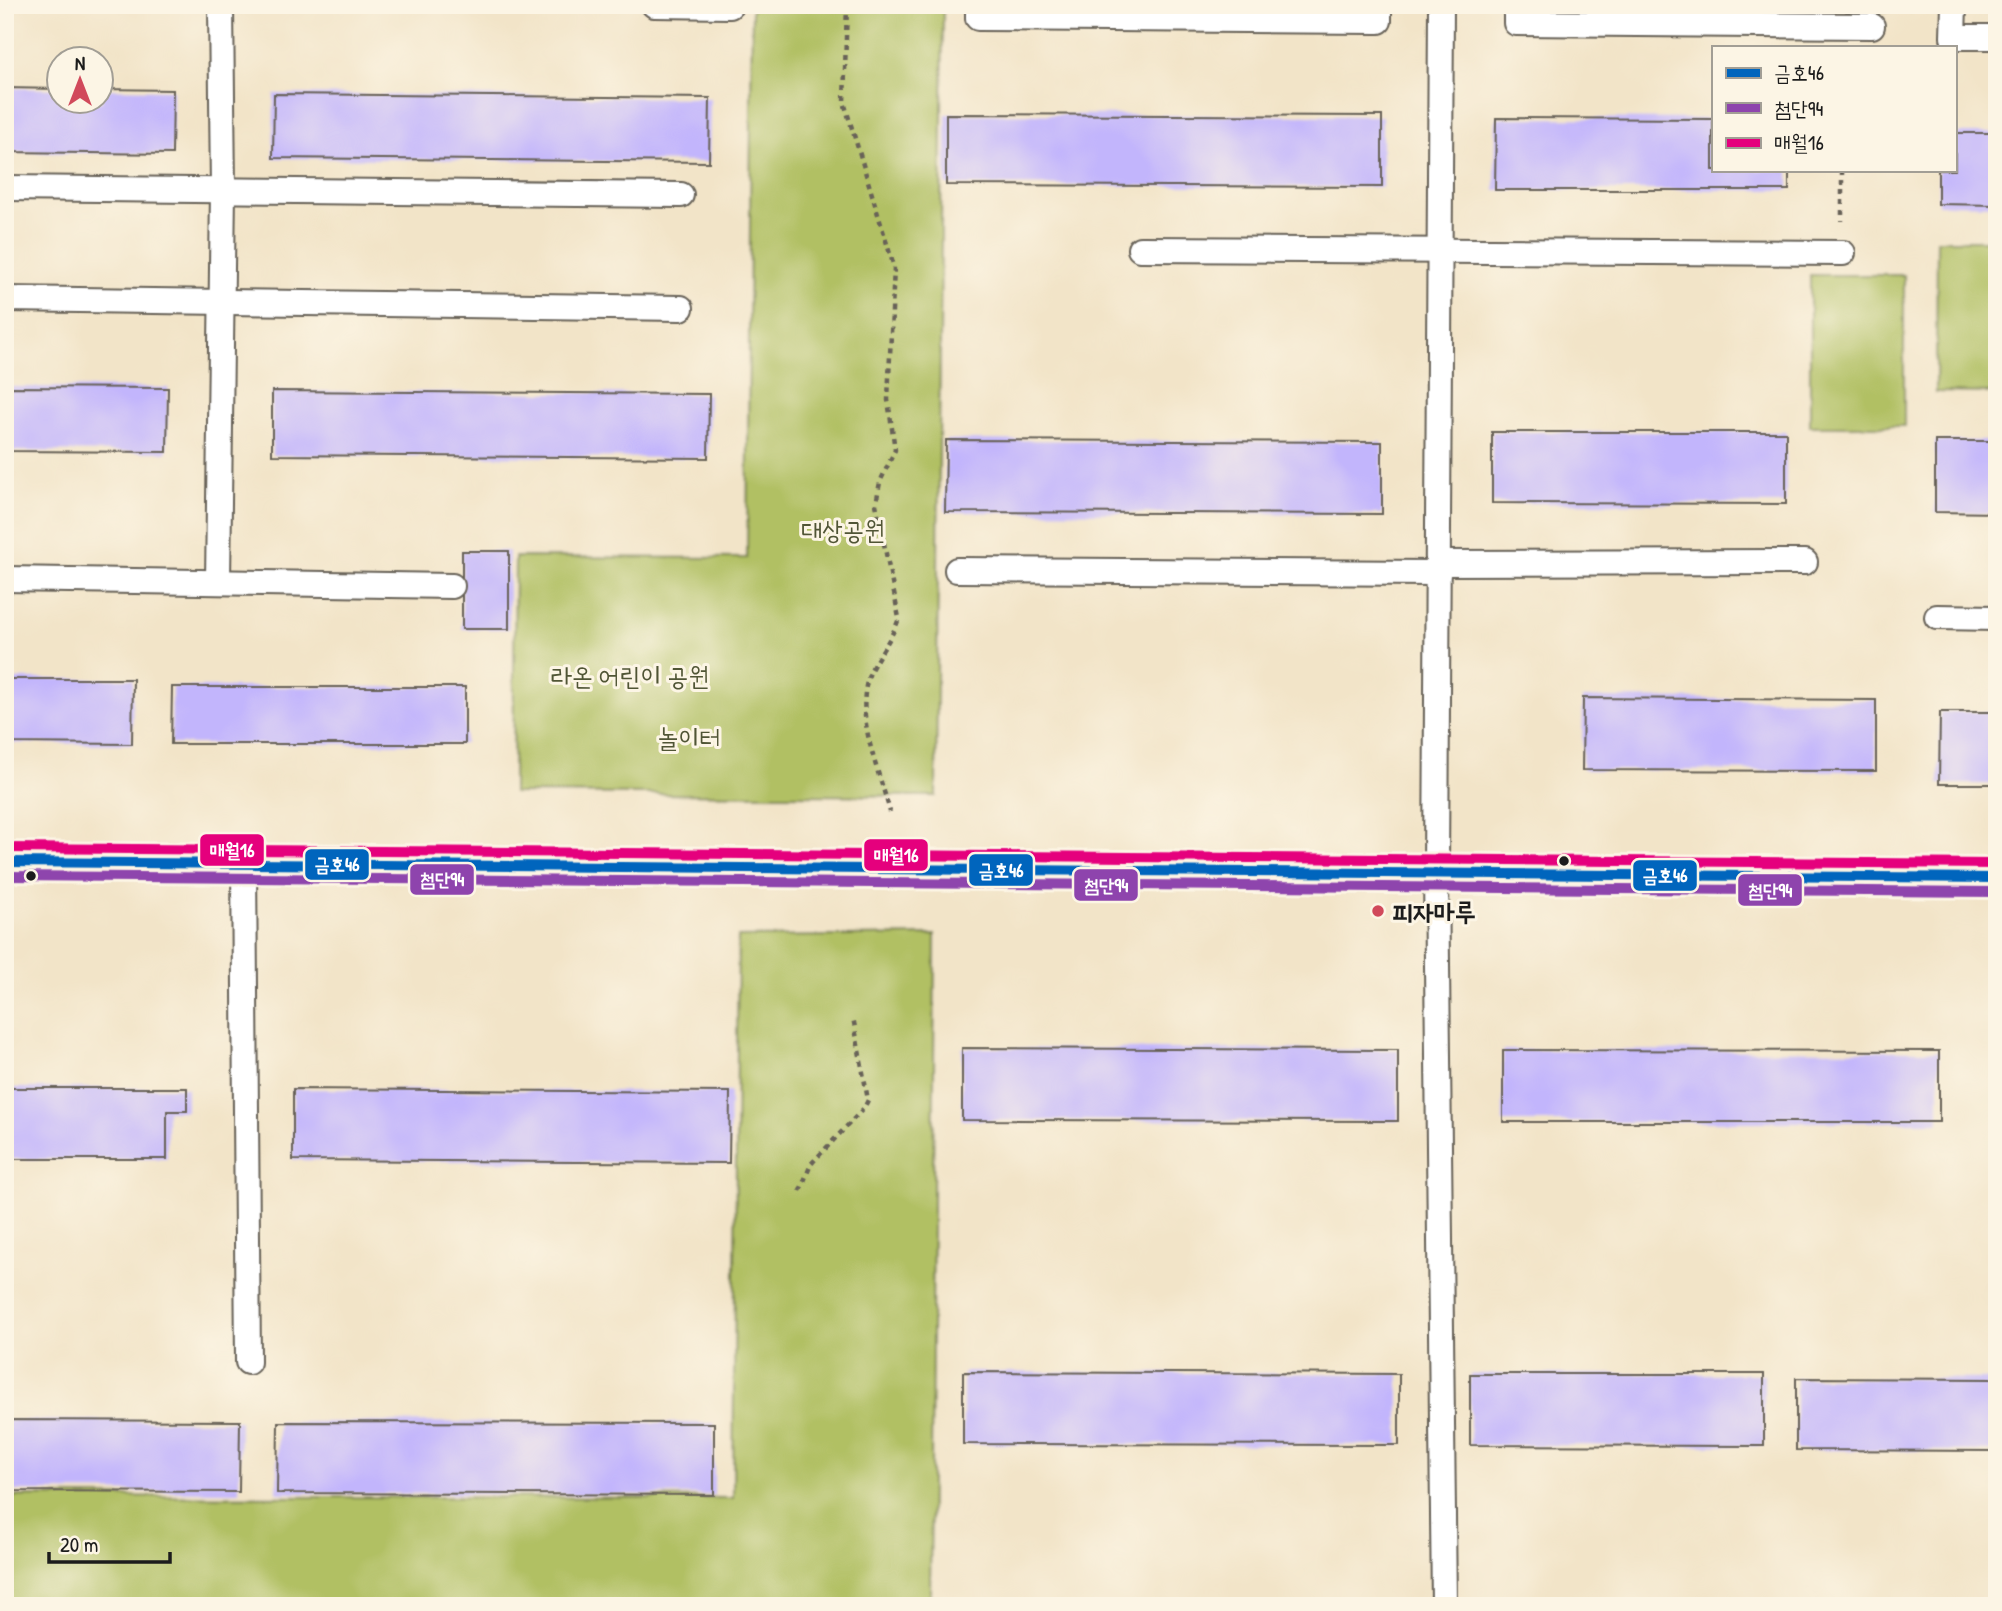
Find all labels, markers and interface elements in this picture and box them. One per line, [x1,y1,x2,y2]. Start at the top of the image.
north arrow [46,46,116,116]
legend [1712,46,1956,172]
text: N [75,50,85,76]
text: 금호46 [1774,58,1824,87]
text: 첨단94 [1774,94,1824,123]
text: 매월16 [1774,128,1824,157]
park label: 대상공원 [801,512,885,547]
park label: 라온 어린이 공원 [551,658,709,693]
park label: 놀이터 [658,720,720,755]
line badge: 매월16 [199,833,265,867]
text: 매월16 [209,837,255,863]
line badge: 매월16 [863,838,929,872]
text: 매월16 [873,842,919,868]
line badge: 금호46 [304,848,370,881]
text: 금호46 [314,851,360,877]
line badge: 금호46 [968,853,1034,887]
unlabelled marker [1557,854,1571,868]
text: 금호46 [978,857,1024,883]
line badge: 금호46 [1632,859,1698,892]
text: 금호46 [1642,862,1688,888]
line badge: 첨단94 [409,863,475,896]
text: 첨단94 [420,866,464,892]
line badge: 첨단94 [1073,868,1139,902]
unlabelled marker [24,869,38,883]
text: 첨단94 [1084,872,1128,898]
line badge: 첨단94 [1737,873,1803,907]
text: 첨단94 [1748,877,1792,903]
place label: 피자마루 [1392,894,1476,929]
marker: 피자마루 [1370,903,1386,919]
scale bar [49,1520,170,1564]
text: 20 m [60,1530,98,1559]

